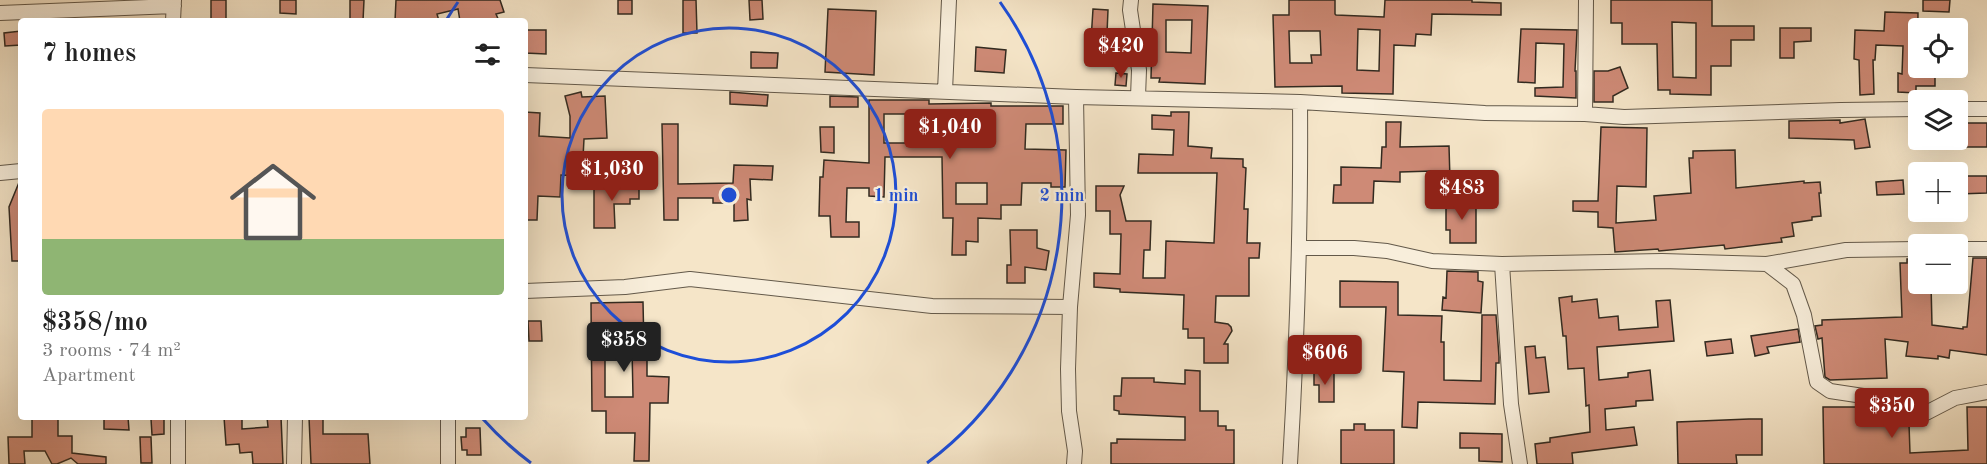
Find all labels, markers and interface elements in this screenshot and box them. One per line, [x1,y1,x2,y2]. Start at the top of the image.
map controls [1908,18,1968,294]
button: locate [1908,18,1968,78]
pin: $420 [1085,28,1157,79]
text: $420 [1098,37,1144,57]
icon: filters [471,38,504,71]
text: 7 homes [42,41,136,67]
button: layers [1908,90,1968,150]
pin: $1,040 [901,109,999,160]
text: $1,040 [918,118,982,138]
icon: home [219,148,327,256]
pin: $1,030 [563,151,661,202]
text: $1,030 [580,160,644,180]
button: + [1908,162,1968,222]
pin: $483 [1426,170,1498,221]
text: $483 [1439,179,1485,199]
centre of rings [719,185,739,205]
text: 1 min [873,187,919,205]
text: 2 min [1039,187,1085,205]
button: − [1908,234,1968,294]
text: $358/mo [42,310,148,336]
pin: $358 [588,322,660,373]
text: $358 [601,331,647,351]
pin: $606 [1289,335,1361,386]
text: 3 rooms · 74 m² [42,341,181,361]
text: $606 [1302,344,1348,364]
text: Apartment [42,366,136,386]
pin: $350 [1856,388,1928,439]
text: $350 [1869,397,1915,417]

